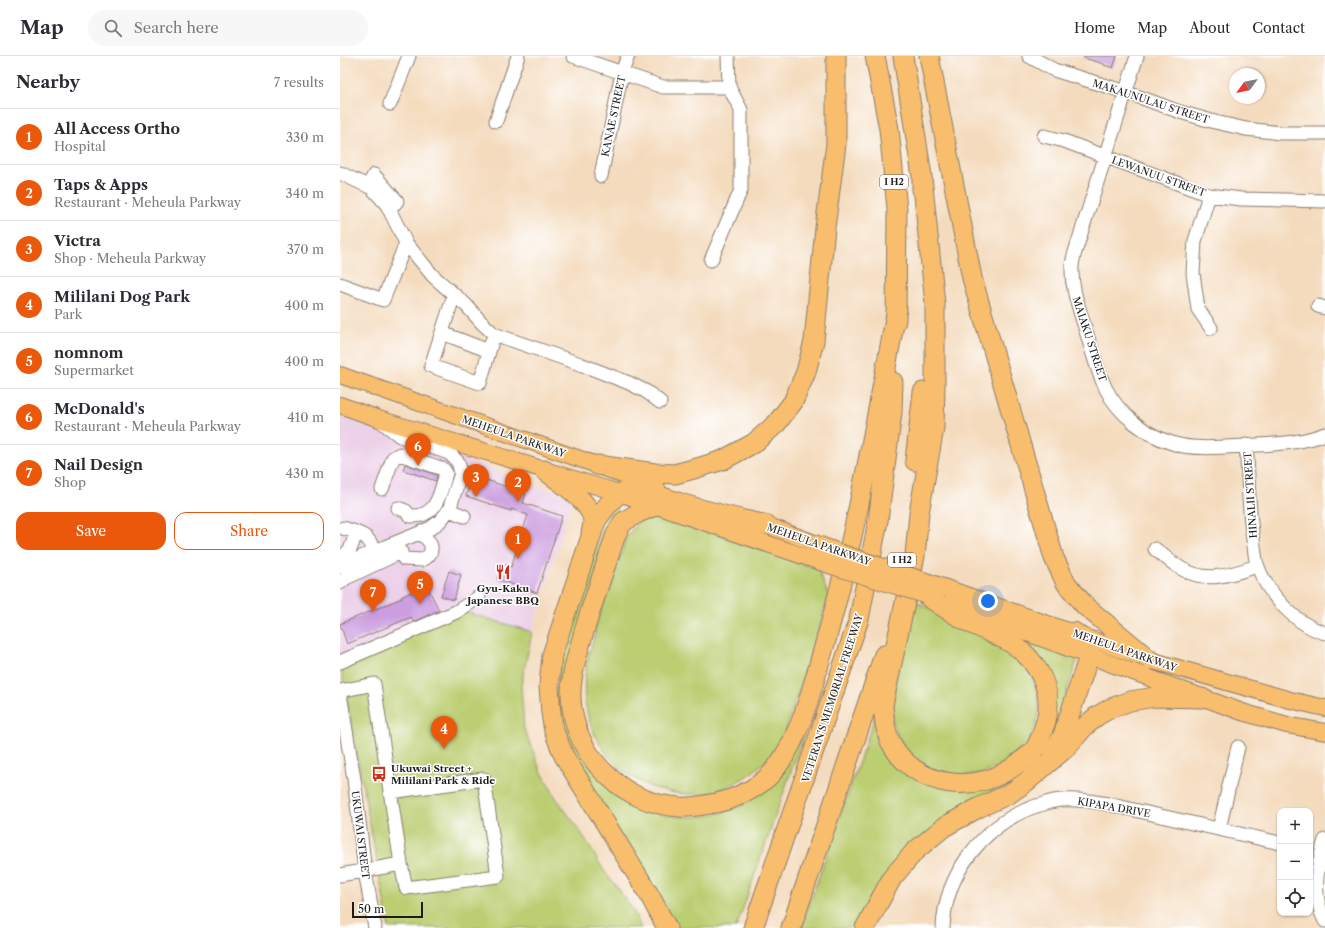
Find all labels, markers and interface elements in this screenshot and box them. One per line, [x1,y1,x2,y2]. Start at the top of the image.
search box [88,10,368,46]
text: Map [20,16,64,39]
icon: search [102,17,124,39]
text: Search here [134,18,219,37]
text: Home [1074,19,1115,37]
text: Map [1137,19,1167,37]
text: About [1189,19,1230,37]
text: Contact [1252,19,1305,37]
north arrow [1229,68,1265,104]
text: Nearby [16,72,80,92]
text: 7 results [274,74,324,90]
street label: KANAE STREET [599,74,629,158]
street label: MAKAUNULAU STREET [1091,76,1211,127]
text: All Access Ortho [54,119,180,138]
text: 1 [26,129,32,145]
text: 330 m [286,129,324,145]
text: Hospital [54,138,106,154]
street label: LEWANUU STREET [1110,153,1208,200]
text: Taps & Apps [54,175,148,194]
road number: I H2 [880,175,908,189]
text: 2 [25,185,33,201]
text: 340 m [286,185,324,201]
text: Restaurant · Meheula Parkway [54,194,241,210]
text: Victra [54,231,101,250]
text: 3 [25,241,33,257]
text: 370 m [287,241,324,257]
text: Shop · Meheula Parkway [54,250,206,266]
text: Mililani Dog Park [54,287,190,306]
street label: MAIAKU STREET [1070,295,1110,384]
text: 4 [25,297,33,313]
text: 400 m [284,297,324,313]
text: Park [54,306,82,322]
text: nomnom [54,343,124,362]
text: 5 [25,353,33,369]
text: 400 m [284,353,324,369]
text: Supermarket [54,362,134,378]
text: McDonald's [54,399,145,418]
text: 6 [25,409,33,425]
text: 410 m [287,409,324,425]
street label: MEHEULA PARKWAY [460,413,568,461]
text: Restaurant · Meheula Parkway [54,418,241,434]
pin: 6 [405,433,431,466]
street label: HINALII STREET [1241,451,1260,539]
text: Nail Design [54,455,143,474]
pin: 3 [463,464,489,497]
text: 7 [26,465,32,481]
text: 430 m [286,465,324,481]
pin: 2 [505,469,531,502]
text: Shop [54,474,86,490]
button: Save [16,512,166,550]
button: Share [174,512,324,550]
street label: MEHEULA PARKWAY [765,521,873,569]
pin: 1 [505,526,531,559]
road number: I H2 [888,553,916,567]
restaurant icon: Gyu-Kaku Japanese BBQ [494,563,512,581]
pin: 5 [407,571,433,604]
pin: 7 [360,579,386,612]
place label: Gyu-Kaku Japanese BBQ [465,582,539,607]
your location [978,591,998,611]
street label: VETERAN'S MEMORIAL FREEWAY [799,611,866,785]
street label: MEHEULA PARKWAY [1071,627,1179,675]
pin: 4 [431,716,457,749]
place label: Ukuwai Street + Mililani Park & Ride [391,762,495,787]
bus stop icon: Ukuwai Street + Mililani Park & Ride [370,765,388,783]
street label: UKUWAI STREET [349,790,372,881]
street label: KIPAPA DRIVE [1076,795,1152,820]
map controls [1277,808,1313,916]
button: + [1277,808,1313,844]
button: − [1277,844,1313,880]
button: locate [1277,880,1313,916]
scale bar [352,900,423,919]
text: 50 m [358,902,384,916]

